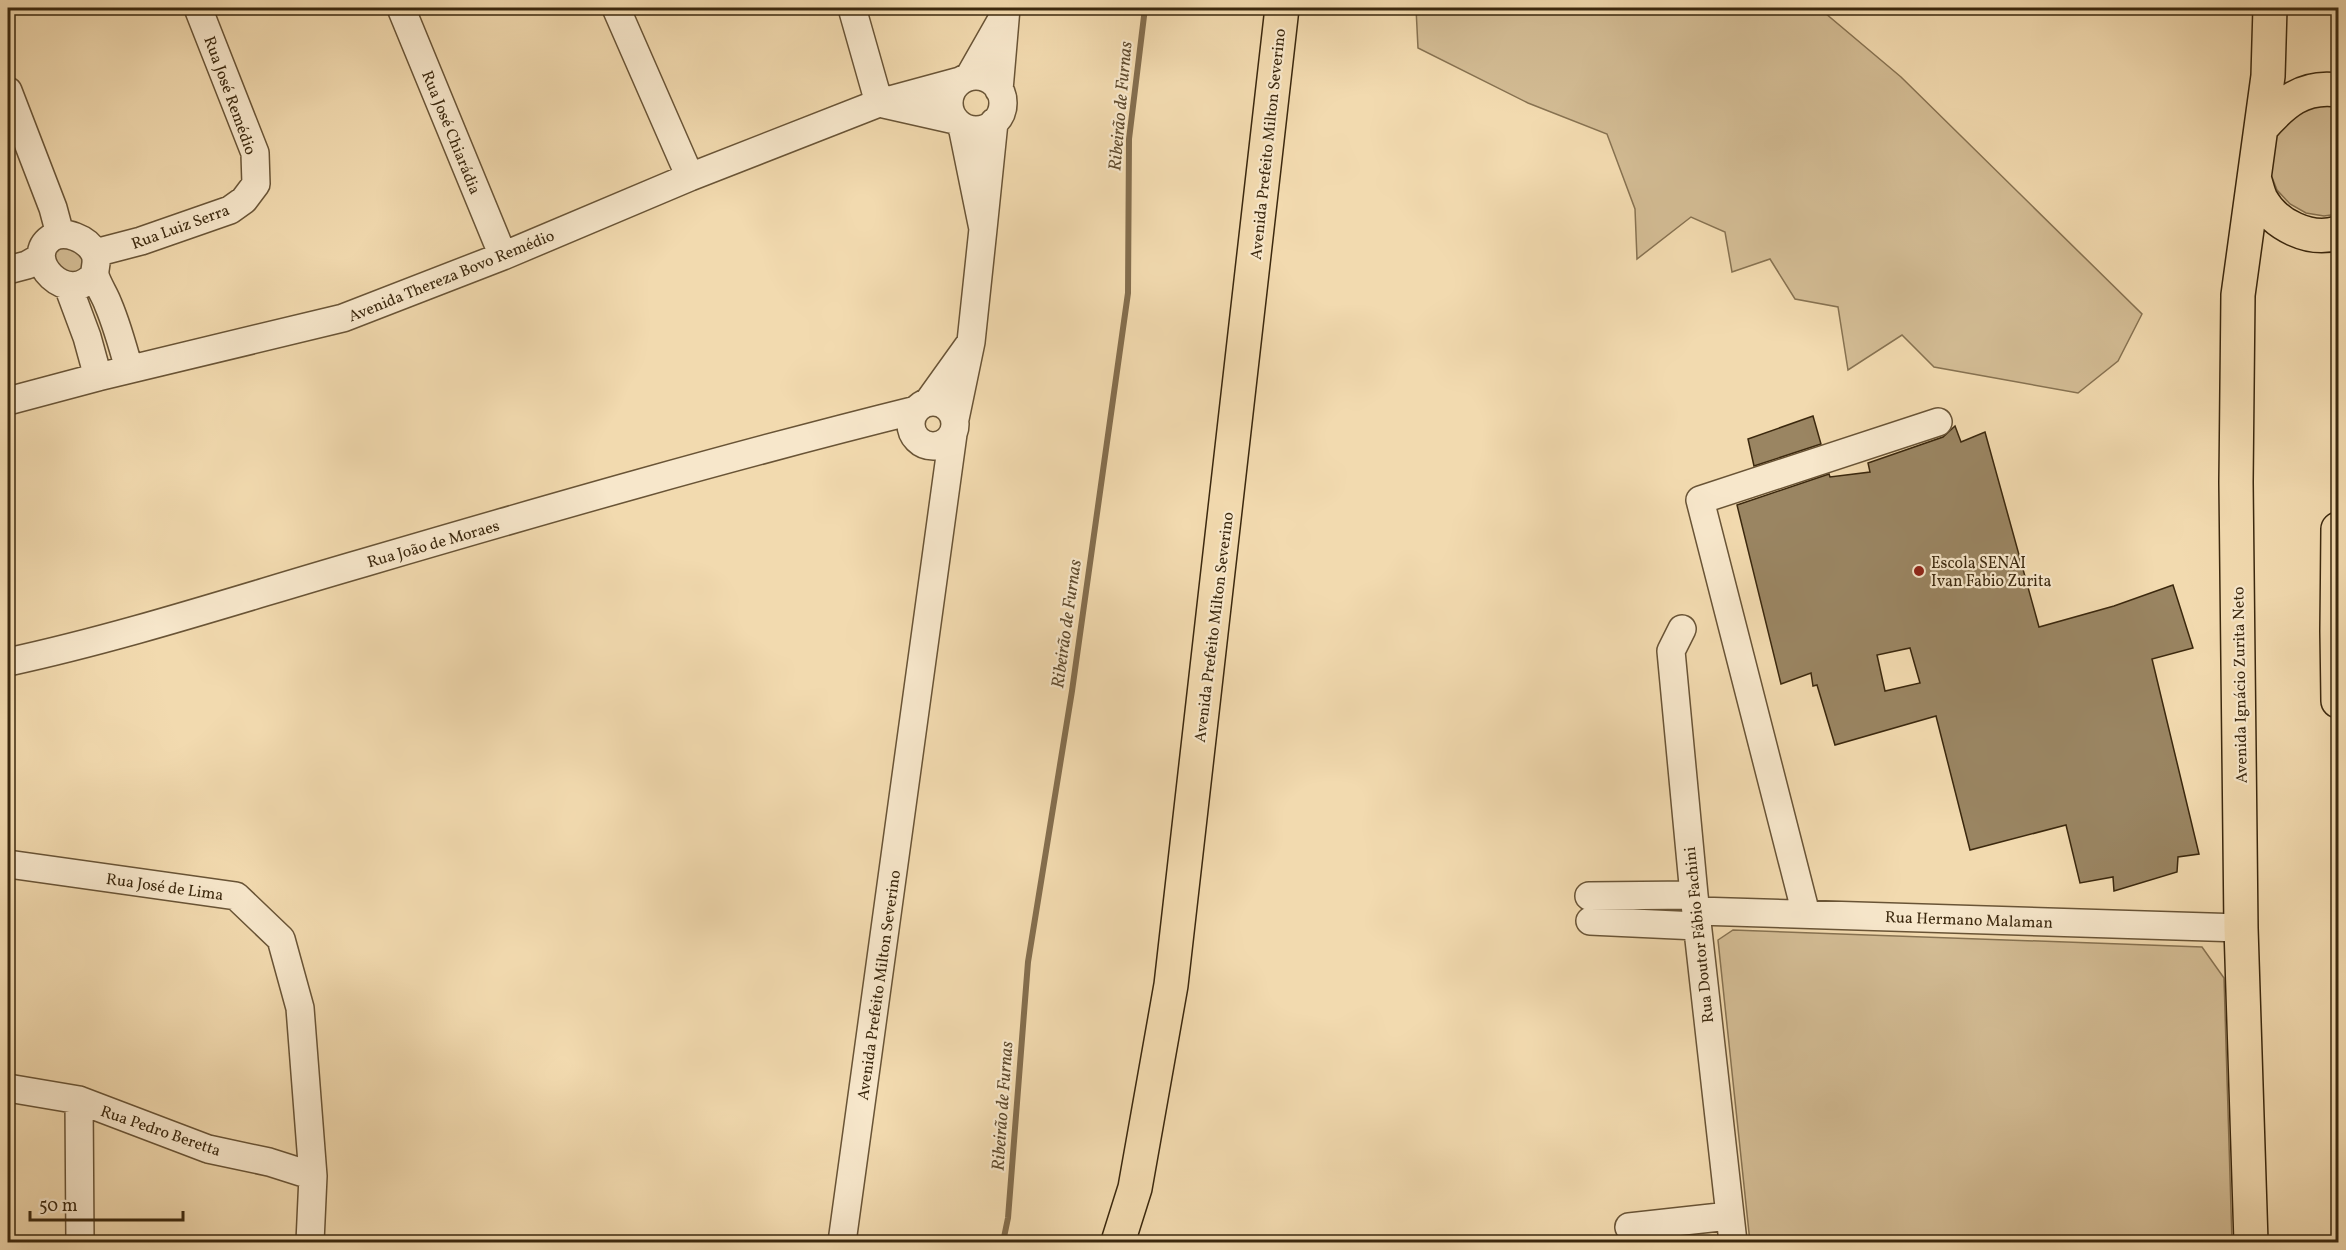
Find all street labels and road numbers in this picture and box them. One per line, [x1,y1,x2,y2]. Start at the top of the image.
street label: Avenida Prefeito Milton Severino [1246,28,1292,261]
street label: Rua José Remédio [197,33,261,158]
street label: Rua José Chiarádia [415,68,485,198]
street label: Rua Luiz Serra [129,200,233,256]
street label: Avenida Thereza Bovo Remédio [345,225,558,328]
street label: Avenida Prefeito Milton Severino [1190,511,1240,744]
street label: Rua João de Moraes [365,515,502,574]
street label: Avenida Ignácio Zurita Neto [2228,586,2254,783]
street label: Rua Doutor Fábio Fachini [1680,845,1720,1024]
street label: Rua José de Lima [105,869,225,907]
street label: Avenida Prefeito Milton Severino [853,869,907,1102]
street label: Rua Hermano Malaman [1885,907,2053,935]
street label: Rua Pedro Beretta [97,1101,224,1163]

